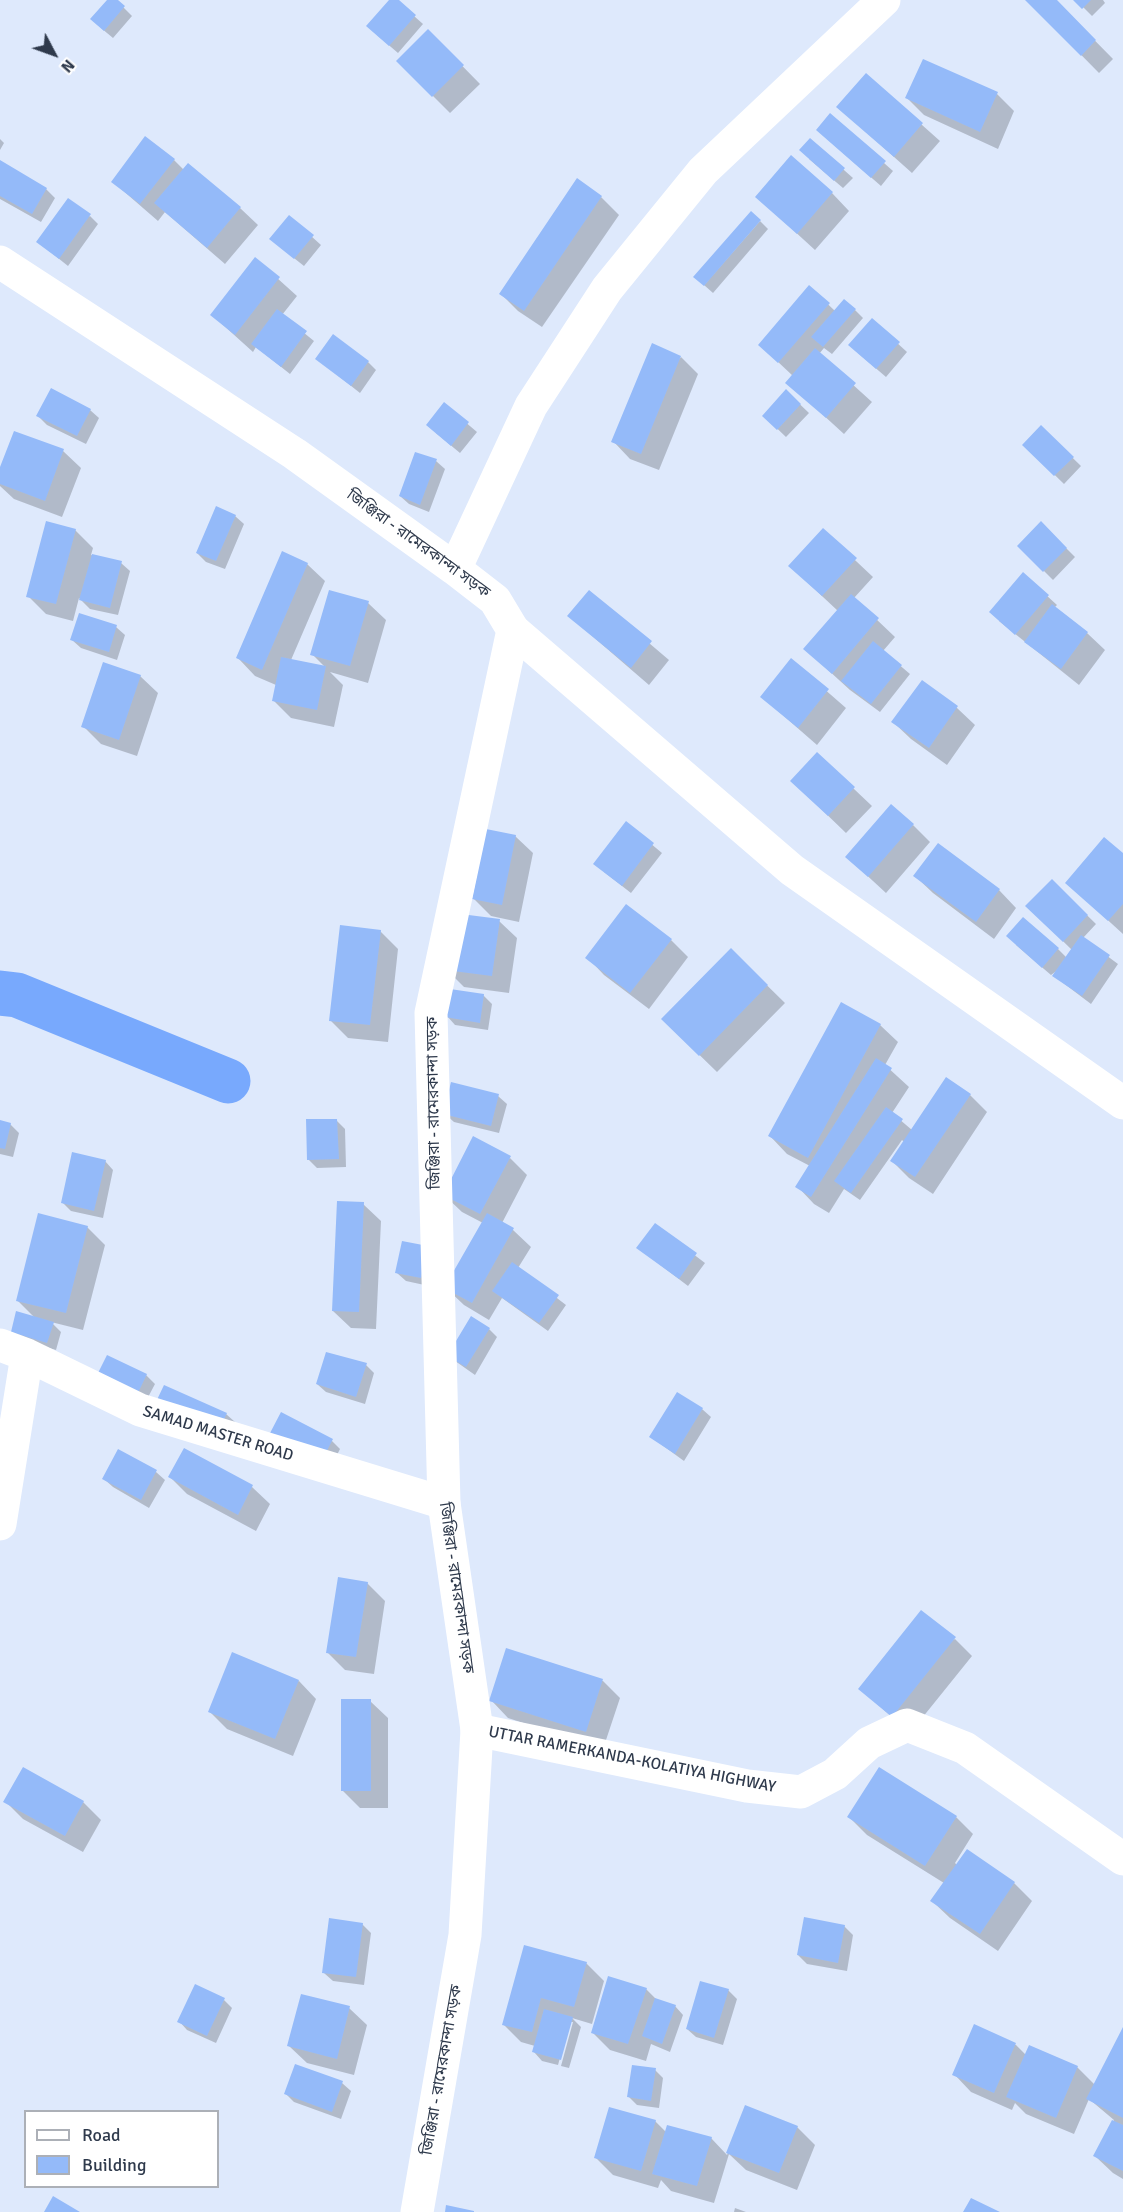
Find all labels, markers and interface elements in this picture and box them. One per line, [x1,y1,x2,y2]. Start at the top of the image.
north arrow [24,24,84,84]
text: N [56,55,79,77]
street label: জিঞ্জিরা - রামেরকান্দা সড়ক [343,485,493,603]
street label: জিঞ্জিরা - রামেরকান্দা সড়ক [423,1017,445,1189]
street label: SAMAD MASTER ROAD [140,1402,296,1466]
street label: জিঞ্জিরা - রামেরকান্দা সড়ক [434,1501,478,1675]
street label: UTTAR RAMERKANDA-KOLATIYA HIGHWAY [487,1723,777,1797]
street label: জিঞ্জিরা - রামেরকান্দা সড়ক [418,1983,466,2157]
legend [24,2110,219,2188]
text: Road [82,2124,121,2146]
text: Building [82,2154,146,2176]

